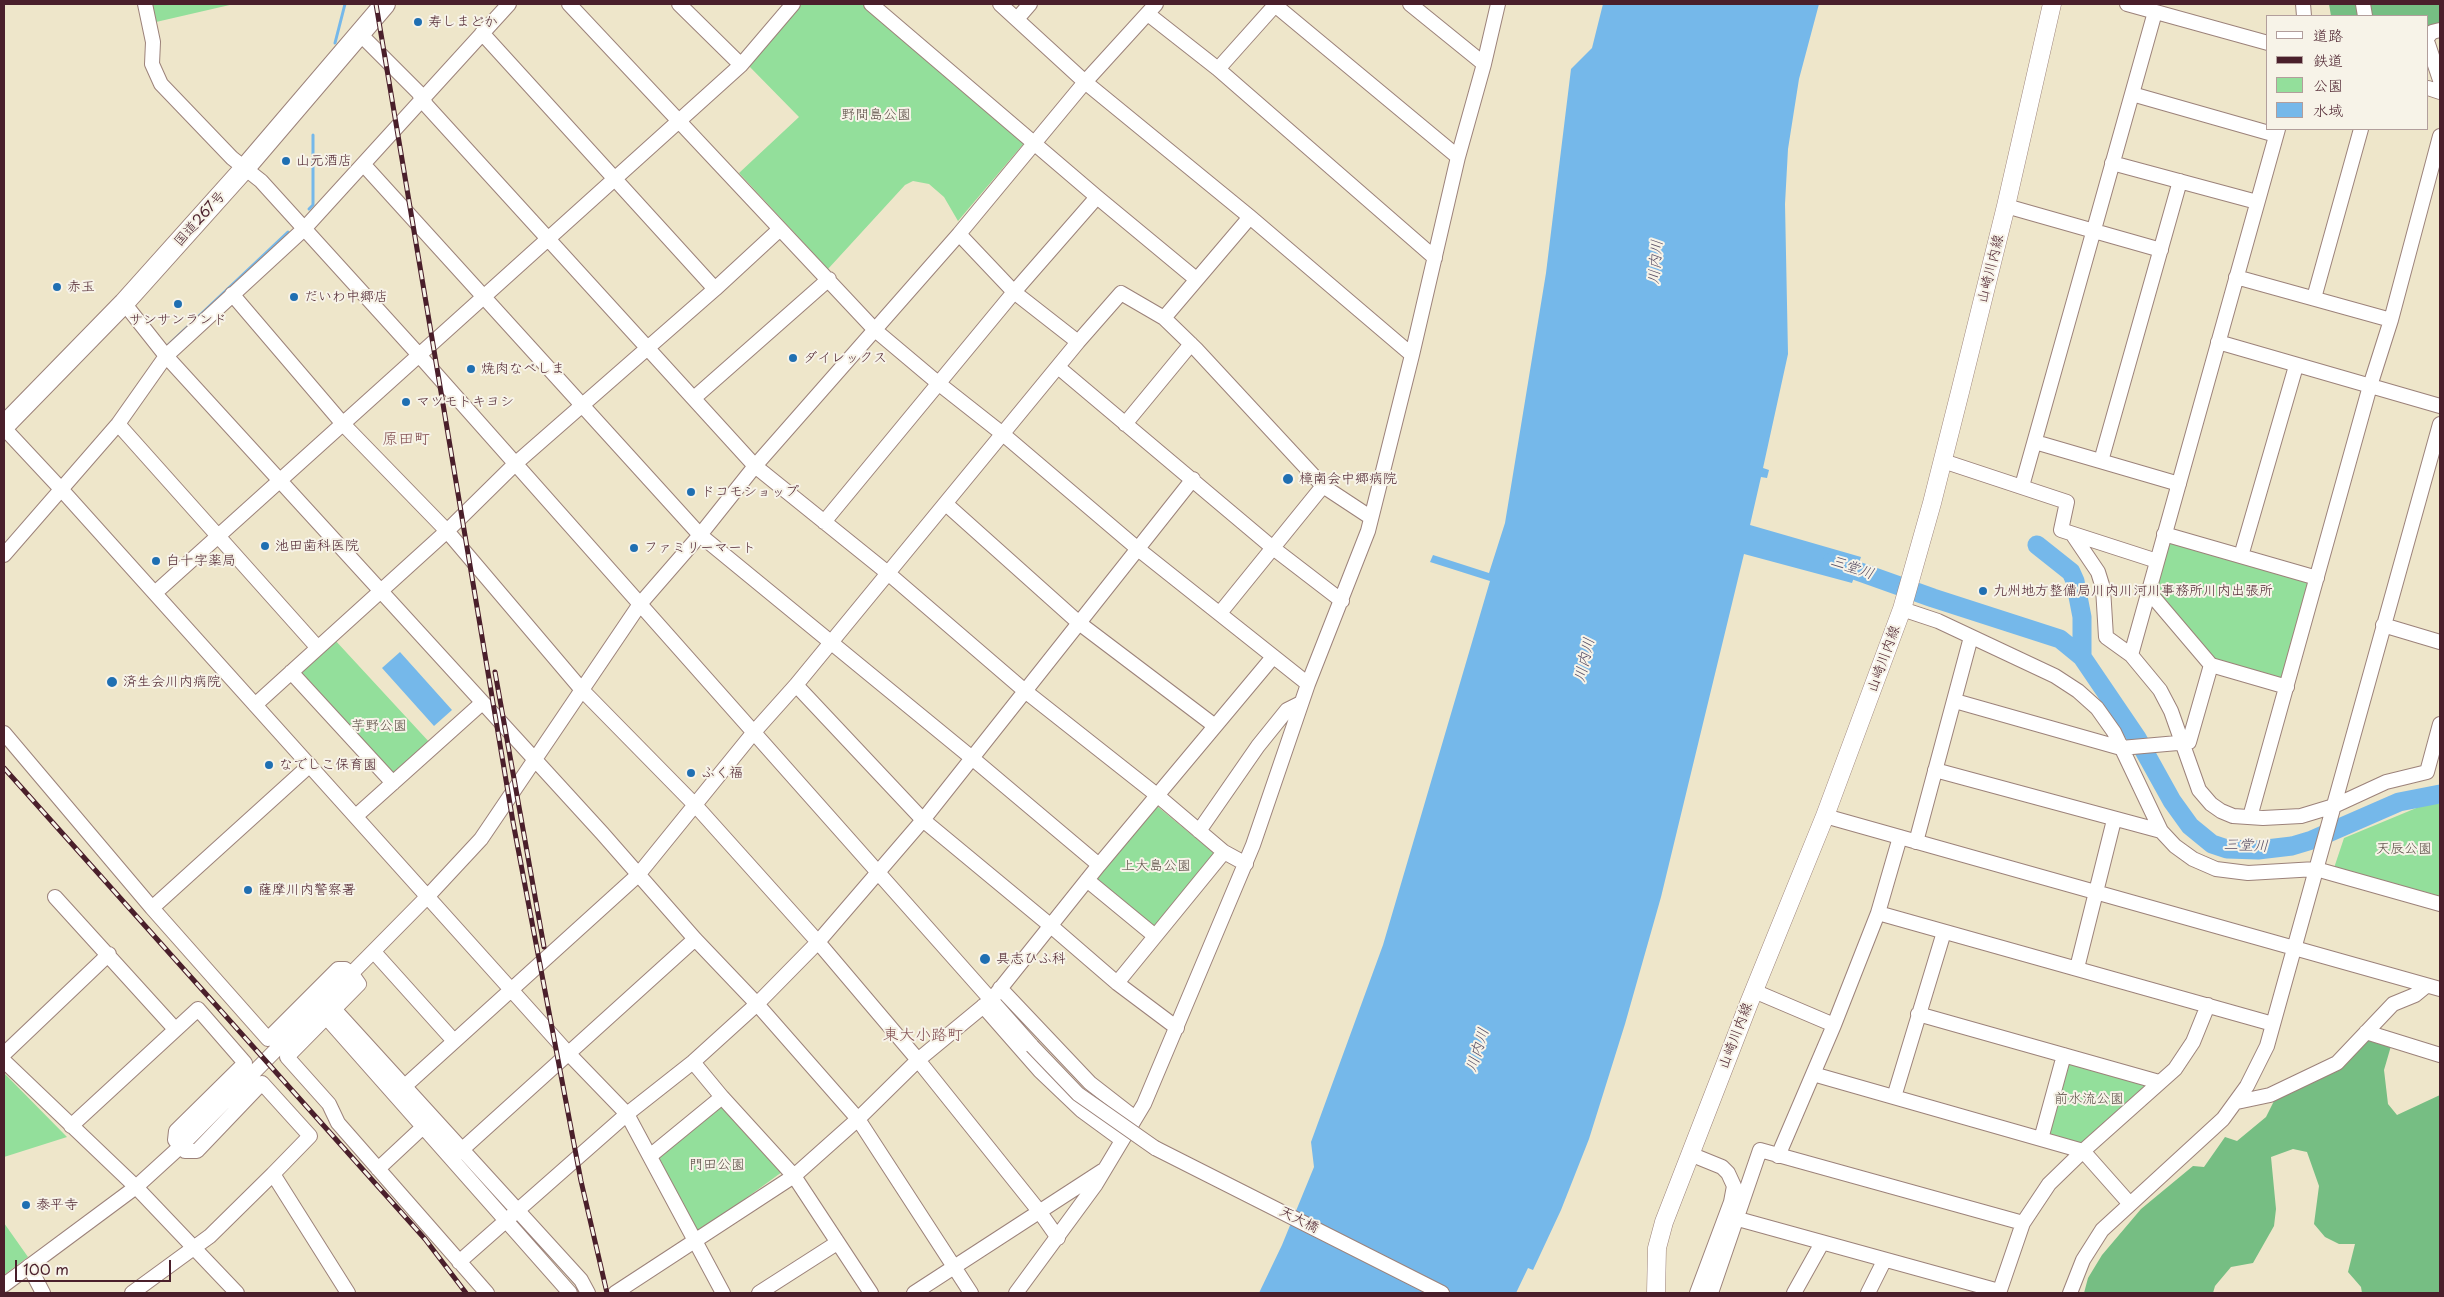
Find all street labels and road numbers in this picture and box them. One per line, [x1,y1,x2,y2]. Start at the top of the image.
street label: 国道267号 [171,188,229,250]
street label: 山崎川内線 [1974,233,2008,305]
street label: 山崎川内線 [1864,623,1904,695]
street label: 山崎川内線 [1716,1000,1756,1072]
street label: 天大橋 [1276,1203,1322,1237]

